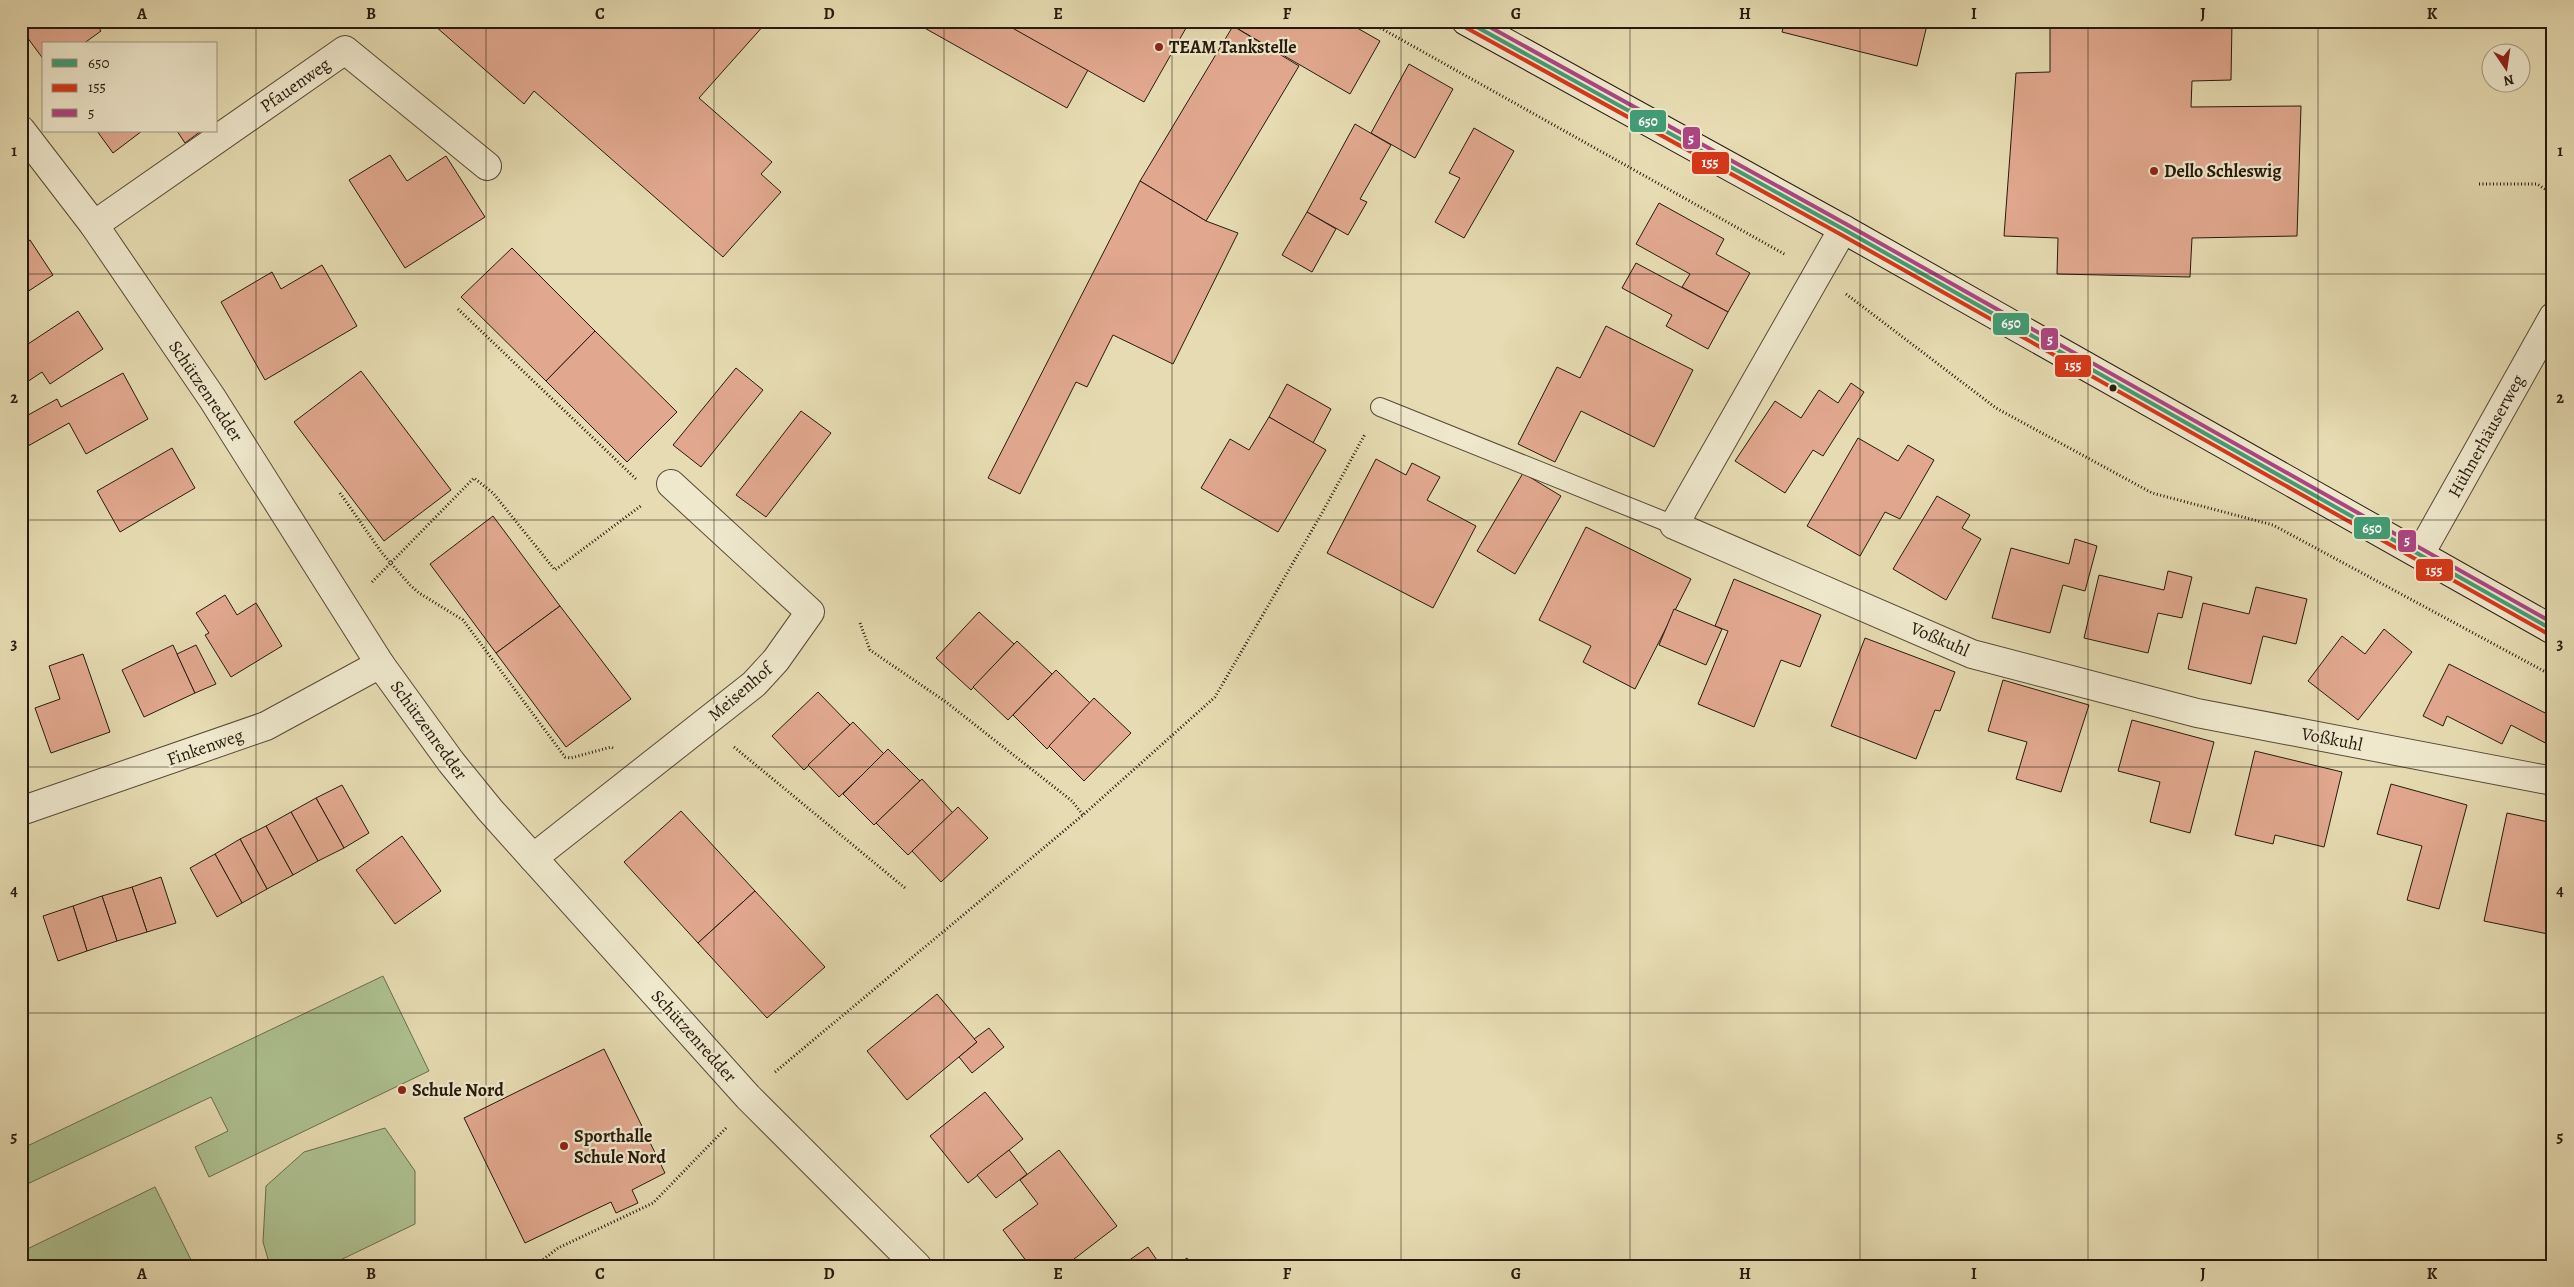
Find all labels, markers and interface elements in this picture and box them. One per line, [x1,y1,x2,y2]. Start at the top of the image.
text: A [136,3,148,25]
text: B [366,3,376,25]
text: C [595,3,605,25]
text: D [823,3,835,25]
text: E [1053,3,1063,25]
text: F [1283,3,1292,25]
text: G [1511,3,1521,25]
text: H [1739,3,1751,25]
text: I [1971,3,1977,25]
text: J [2200,3,2206,25]
text: K [2427,3,2438,25]
place label: TEAM Tankstelle [1169,35,1296,59]
marker: TEAM Tankstelle [1153,41,1165,53]
legend [42,42,218,132]
north arrow [2482,42,2532,92]
street label: Pfauenweg [255,52,335,118]
text: 650 [88,53,109,73]
text: N [2502,70,2516,91]
text: 155 [88,77,106,97]
text: 5 [88,103,94,123]
line badge: 650 [1629,109,1667,133]
text: 650 [1638,112,1658,131]
line badge: 5 [1682,126,1701,150]
text: 5 [1688,129,1694,148]
text: 1 [11,140,17,162]
text: 1 [2557,140,2563,162]
line badge: 155 [1691,151,1730,175]
text: 155 [1702,153,1719,172]
place label: Dello Schleswig [2164,159,2282,183]
marker: Dello Schleswig [2148,165,2160,177]
line badge: 650 [1992,312,2030,336]
text: 650 [2001,314,2021,333]
line badge: 5 [2040,327,2059,351]
text: 5 [2047,330,2053,349]
street label: Schützenredder [163,336,249,446]
line badge: 155 [2054,354,2092,378]
text: 155 [2065,356,2082,375]
street label: Hühnerhäuserweg [2442,370,2530,502]
unlabelled marker [2108,383,2118,393]
text: 2 [10,387,18,409]
text: 2 [2556,387,2564,409]
line badge: 650 [2353,516,2391,540]
text: 650 [2362,519,2382,538]
line badge: 5 [2397,529,2417,553]
text: 5 [2404,531,2410,550]
line badge: 155 [2415,558,2454,582]
text: 155 [2426,561,2443,580]
street label: Voßkuhl [1906,615,1974,662]
text: 3 [11,633,18,655]
text: 3 [2557,633,2564,655]
street label: Meisenhof [703,655,779,727]
street label: Schützenredder [385,675,473,785]
street label: Voßkuhl [2298,721,2365,757]
street label: Finkenweg [164,723,246,771]
text: 4 [10,880,18,902]
text: 4 [2556,880,2564,902]
street label: Schützenredder [646,984,742,1088]
place label: Schule Nord [412,1078,504,1102]
marker: Schule Nord [396,1084,408,1096]
place label: Sporthalle Schule Nord [574,1124,666,1169]
text: 5 [11,1126,18,1148]
text: 5 [2557,1126,2564,1148]
marker: Sporthalle Schule Nord [558,1140,570,1152]
text: A [136,1263,148,1285]
text: B [366,1263,376,1285]
text: C [595,1263,605,1285]
text: D [823,1263,835,1285]
text: E [1053,1263,1063,1285]
text: F [1283,1263,1292,1285]
text: G [1511,1263,1521,1285]
text: H [1739,1263,1751,1285]
text: I [1971,1263,1977,1285]
text: J [2200,1263,2206,1285]
text: K [2427,1263,2438,1285]

